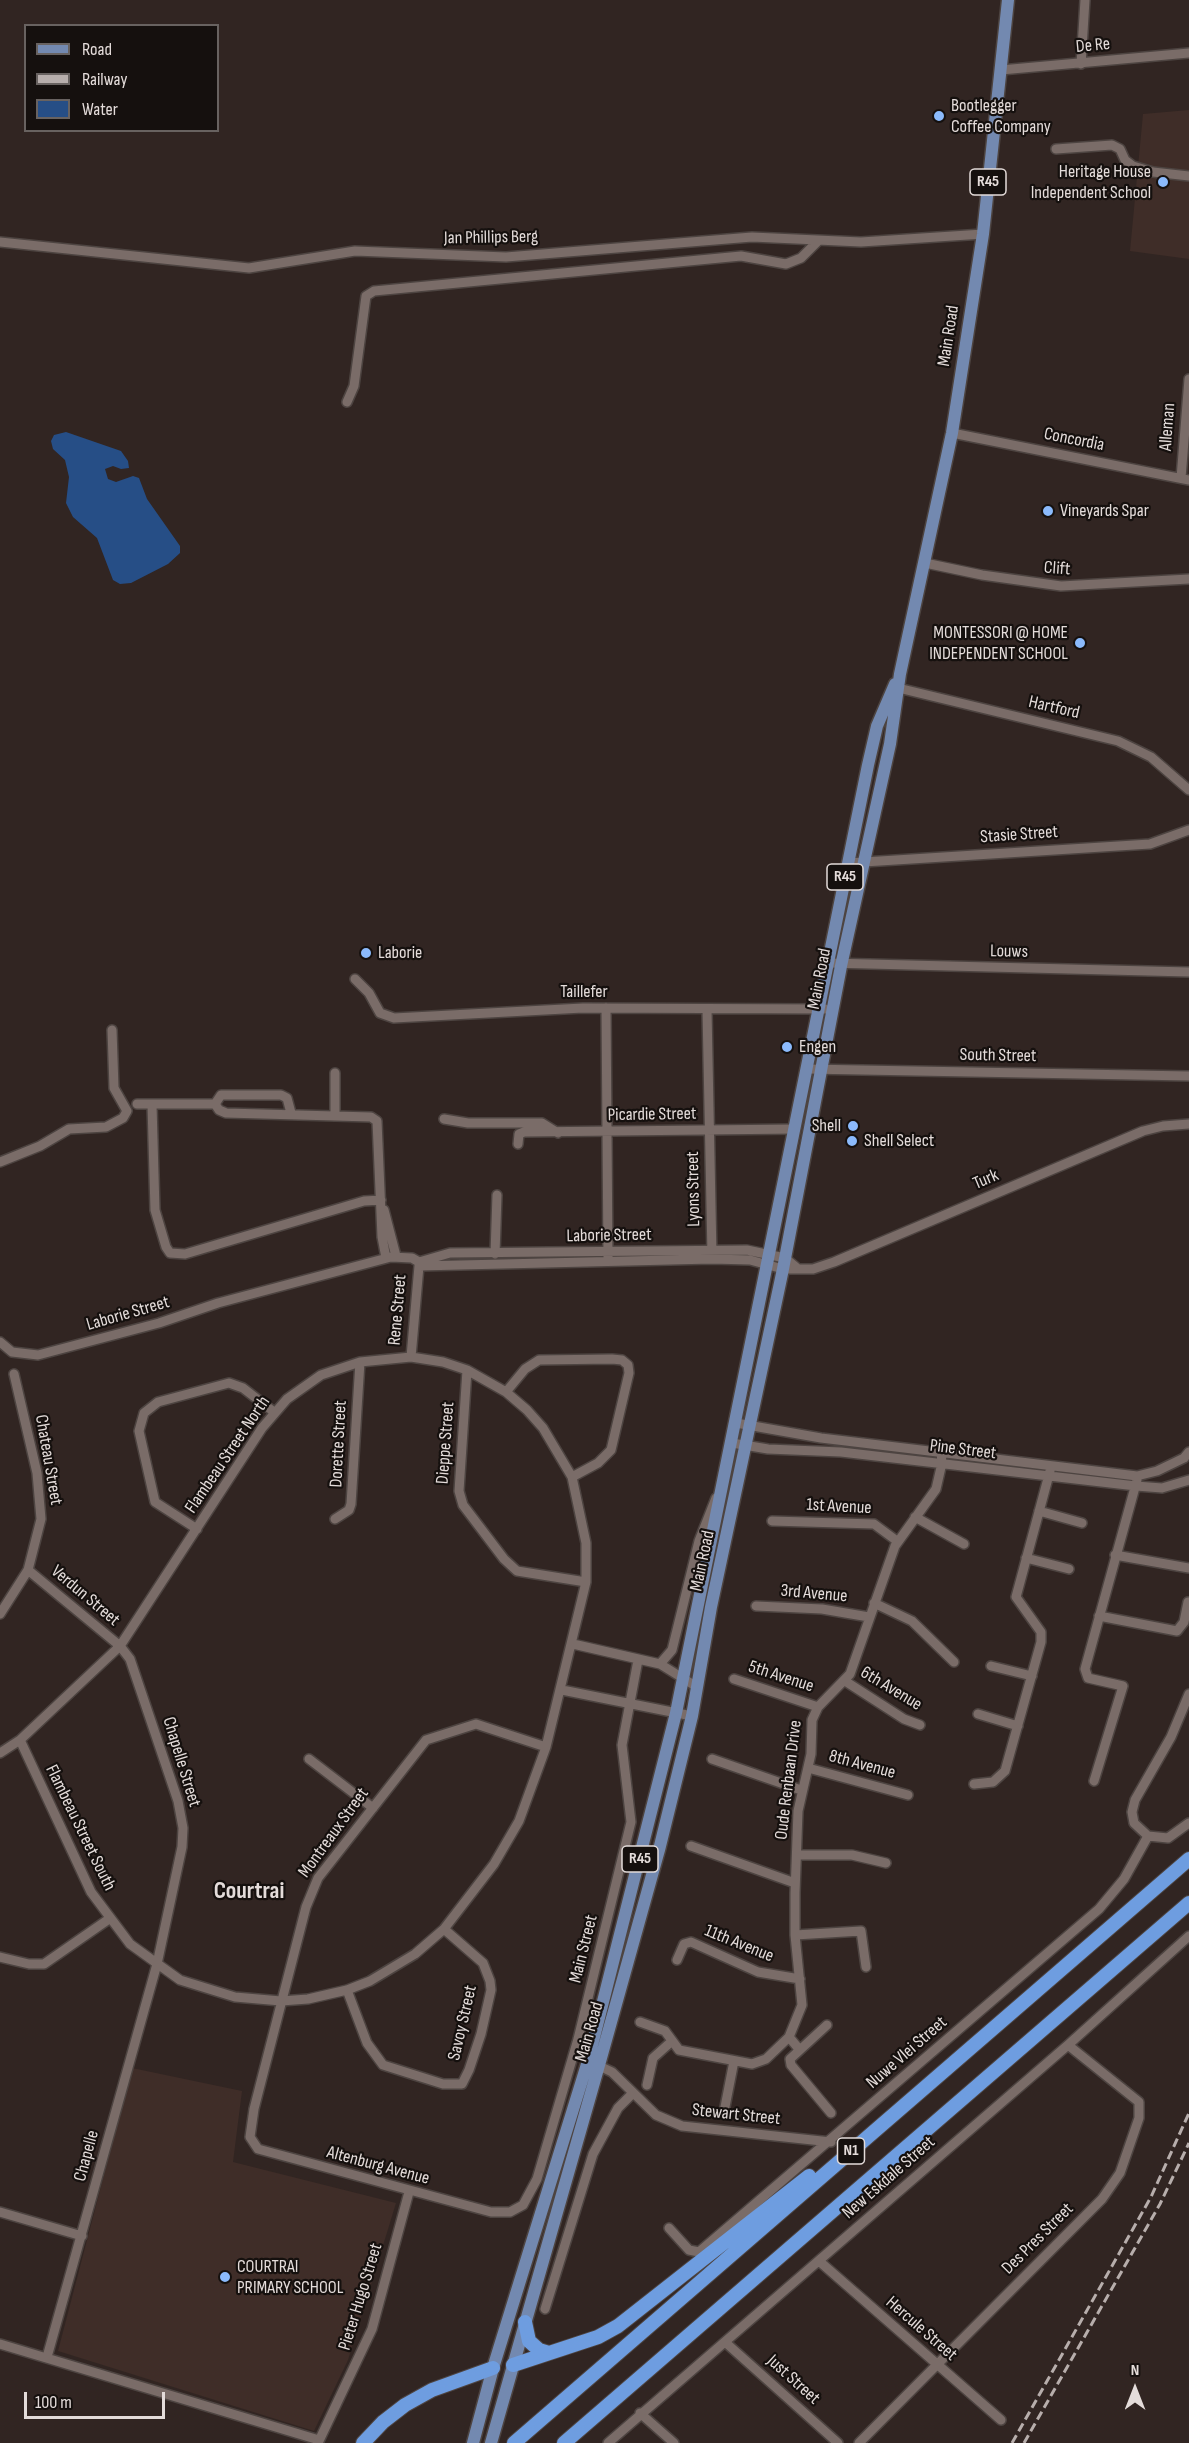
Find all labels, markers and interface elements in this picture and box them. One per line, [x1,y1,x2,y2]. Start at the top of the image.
legend [24,24,219,132]
street label: De Re [1075,34,1111,58]
text: Road [82,39,112,60]
text: Railway [82,69,127,90]
place label: Bootlegger Coffee Company [951,95,1051,138]
text: Water [82,99,118,120]
marker: Bootlegger Coffee Company [932,109,946,123]
place label: Heritage House Independent School [1031,161,1151,204]
road number: R45 [970,169,1006,195]
marker: Heritage House Independent School [1156,175,1170,189]
street label: Jan Phillips Berg [444,226,538,250]
street label: Main Road [934,304,964,368]
street label: Alleman [1156,402,1180,452]
street label: Concordia [1042,424,1106,456]
place label: Vineyards Spar [1060,500,1149,522]
marker: Vineyards Spar [1041,504,1055,518]
street label: Clift [1043,557,1071,581]
place label: MONTESSORI @ HOME INDEPENDENT SCHOOL [929,622,1068,664]
marker: MONTESSORI @ HOME INDEPENDENT SCHOOL [1073,636,1087,650]
street label: Hartford [1026,692,1082,724]
street label: Stasie Street [979,822,1059,848]
road number: R45 [827,864,863,890]
street label: Louws [990,941,1028,963]
place label: Laborie [378,942,422,964]
marker: Laborie [359,946,373,960]
street label: Main Road [804,947,836,1011]
street label: Taillefer [560,981,608,1003]
place label: Engen [799,1036,836,1058]
marker: Engen [780,1040,794,1054]
street label: South Street [959,1045,1037,1067]
street label: Picardie Street [607,1103,697,1127]
place label: Shell [812,1115,841,1137]
marker: Shell [846,1119,860,1133]
place label: Shell Select [864,1130,934,1152]
marker: Shell Select [845,1134,859,1148]
street label: Lyons Street [683,1151,705,1227]
street label: Turk [970,1165,1002,1195]
street label: Laborie Street [566,1224,652,1248]
street label: Rene Street [384,1274,412,1346]
street label: Laborie Street [84,1292,172,1336]
street label: Flambeau Street North [181,1392,275,1518]
street label: Dorette Street [326,1400,352,1488]
street label: Dieppe Street [432,1401,460,1485]
street label: Chateau Street [29,1413,67,1507]
street label: Pine Street [929,1435,997,1465]
street label: 1st Avenue [806,1495,872,1519]
street label: Main Road [686,1529,720,1593]
street label: Verdun Street [46,1561,124,1631]
street label: 3rd Avenue [780,1580,848,1608]
street label: 5th Avenue [746,1656,816,1698]
street label: 6th Avenue [856,1662,926,1716]
street label: Chapelle Street [157,1714,205,1810]
street label: Oude Renbaan Drive [771,1719,807,1841]
street label: 8th Avenue [826,1746,898,1784]
street label: Flambeau Street South [40,1762,120,1894]
street label: Montreaux Street [294,1784,374,1882]
road number: R45 [622,1846,658,1872]
district label: Courtrai [214,1878,284,1906]
street label: Main Street [565,1913,603,1985]
street label: 11th Avenue [701,1920,777,1968]
street label: Savoy Street [444,1983,482,2063]
street label: Main Road [571,1999,609,2065]
street label: Nuwe Vlei Street [862,2012,952,2094]
street label: Stewart Street [691,2100,781,2130]
street label: Chapelle [70,2128,104,2184]
street label: New Eskdale Street [838,2132,940,2224]
road number: N1 [838,2138,864,2164]
street label: Altenburg Avenue [324,2142,432,2190]
street label: Des Pres Street [998,2199,1078,2279]
street label: Pieter Hugo Street [334,2241,388,2353]
place label: COURTRAI PRIMARY SCHOOL [237,2256,343,2298]
marker: COURTRAI PRIMARY SCHOOL [218,2270,232,2284]
street label: Hercule Street [881,2292,961,2366]
street label: Just Street [762,2351,824,2409]
north arrow [1105,2359,1165,2419]
text: N [1131,2361,1139,2380]
scale bar [27,2380,168,2418]
text: 100 m [35,2392,72,2413]

